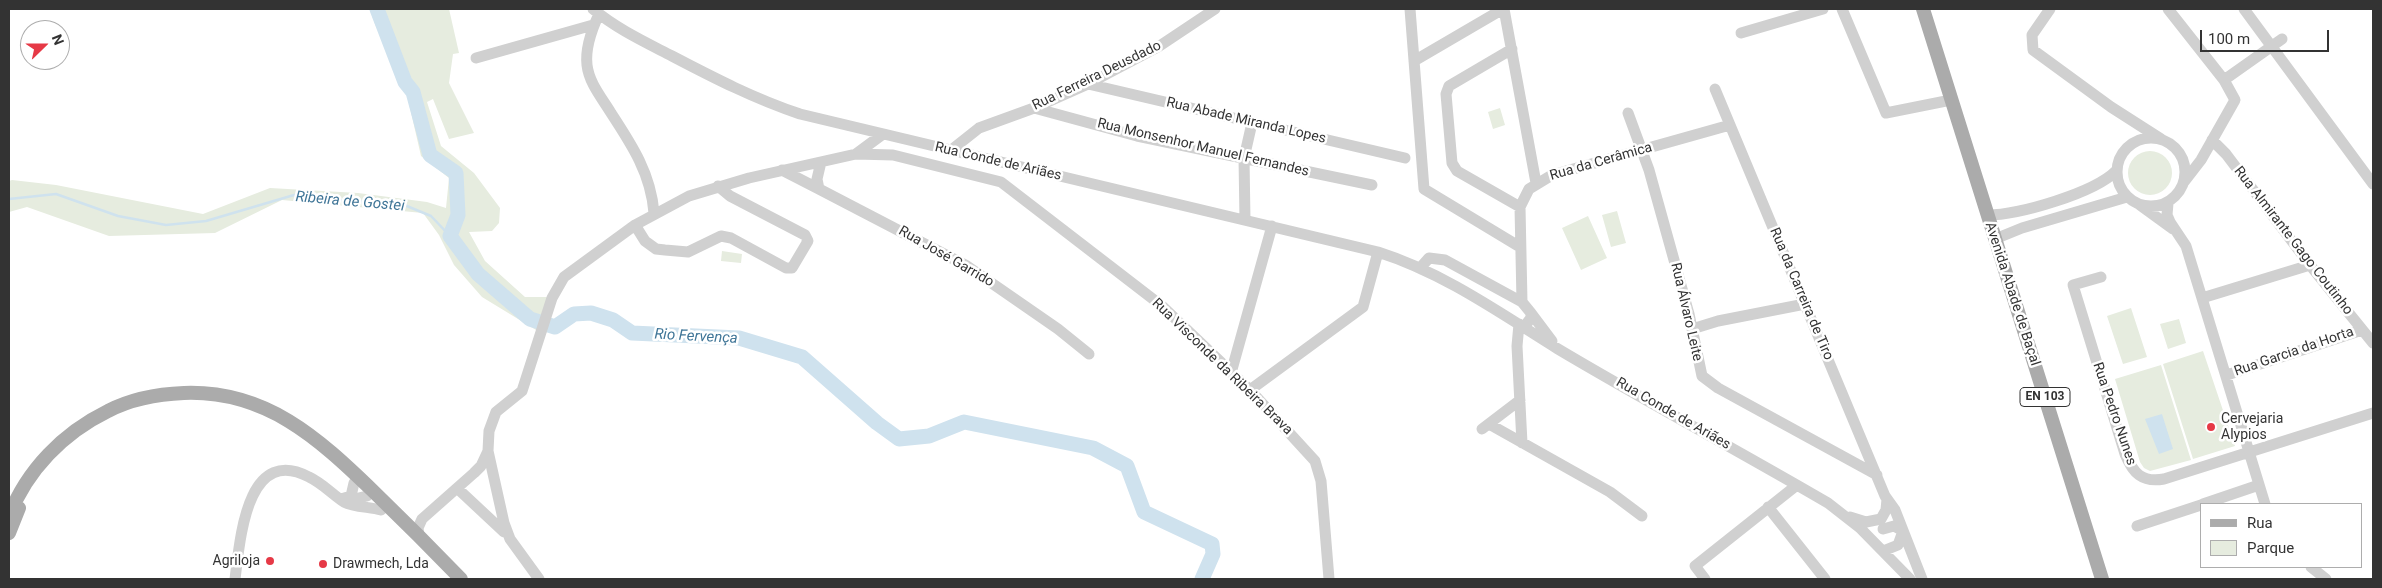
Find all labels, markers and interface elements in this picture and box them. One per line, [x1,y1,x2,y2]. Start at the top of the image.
north arrow [20,20,70,70]
scale bar [2202,20,2331,52]
text: 100 m [2208,30,2250,48]
text: N [49,32,67,47]
street label: Rua Ferreira Deusdado [1030,38,1164,114]
street label: Rua Abade Miranda Lopes [1165,94,1327,148]
street label: Rua Monsenhor Manuel Fernandes [1096,115,1310,181]
street label: Rua Conde de Ariães [933,139,1063,185]
street label: Rua da Cerâmica [1548,139,1654,185]
street label: Rua Almirante Gago Coutinho [2230,163,2356,319]
water label: Ribeira de Gostei [295,188,405,216]
street label: Avenida Abade de Baçal [1981,220,2043,368]
street label: Rua José Garrido [895,223,997,291]
street label: Rua da Carreira de Tiro [1766,225,1836,363]
street label: Rua Álvaro Leite [1666,261,1706,363]
street label: Rua Visconde da Ribeira Brava [1148,295,1296,439]
street label: Rua Garcia da Horta [2232,324,2356,380]
water label: Rio Fervença [654,326,738,348]
street label: Rua Pedro Nunes [2089,360,2139,468]
street label: Rua Conde de Ariães [1613,374,1733,454]
road number: EN 103 [2020,388,2070,407]
place label: Cervejaria Alypios [2221,411,2283,444]
marker: Cervejaria Alypios [2205,421,2217,433]
legend [2200,503,2362,568]
text: Rua [2247,514,2273,532]
text: Parque [2247,539,2294,557]
place label: Agriloja [213,553,260,569]
marker: Agriloja [264,555,276,567]
place label: Drawmech, Lda [333,556,429,572]
marker: Drawmech, Lda [317,558,329,570]

